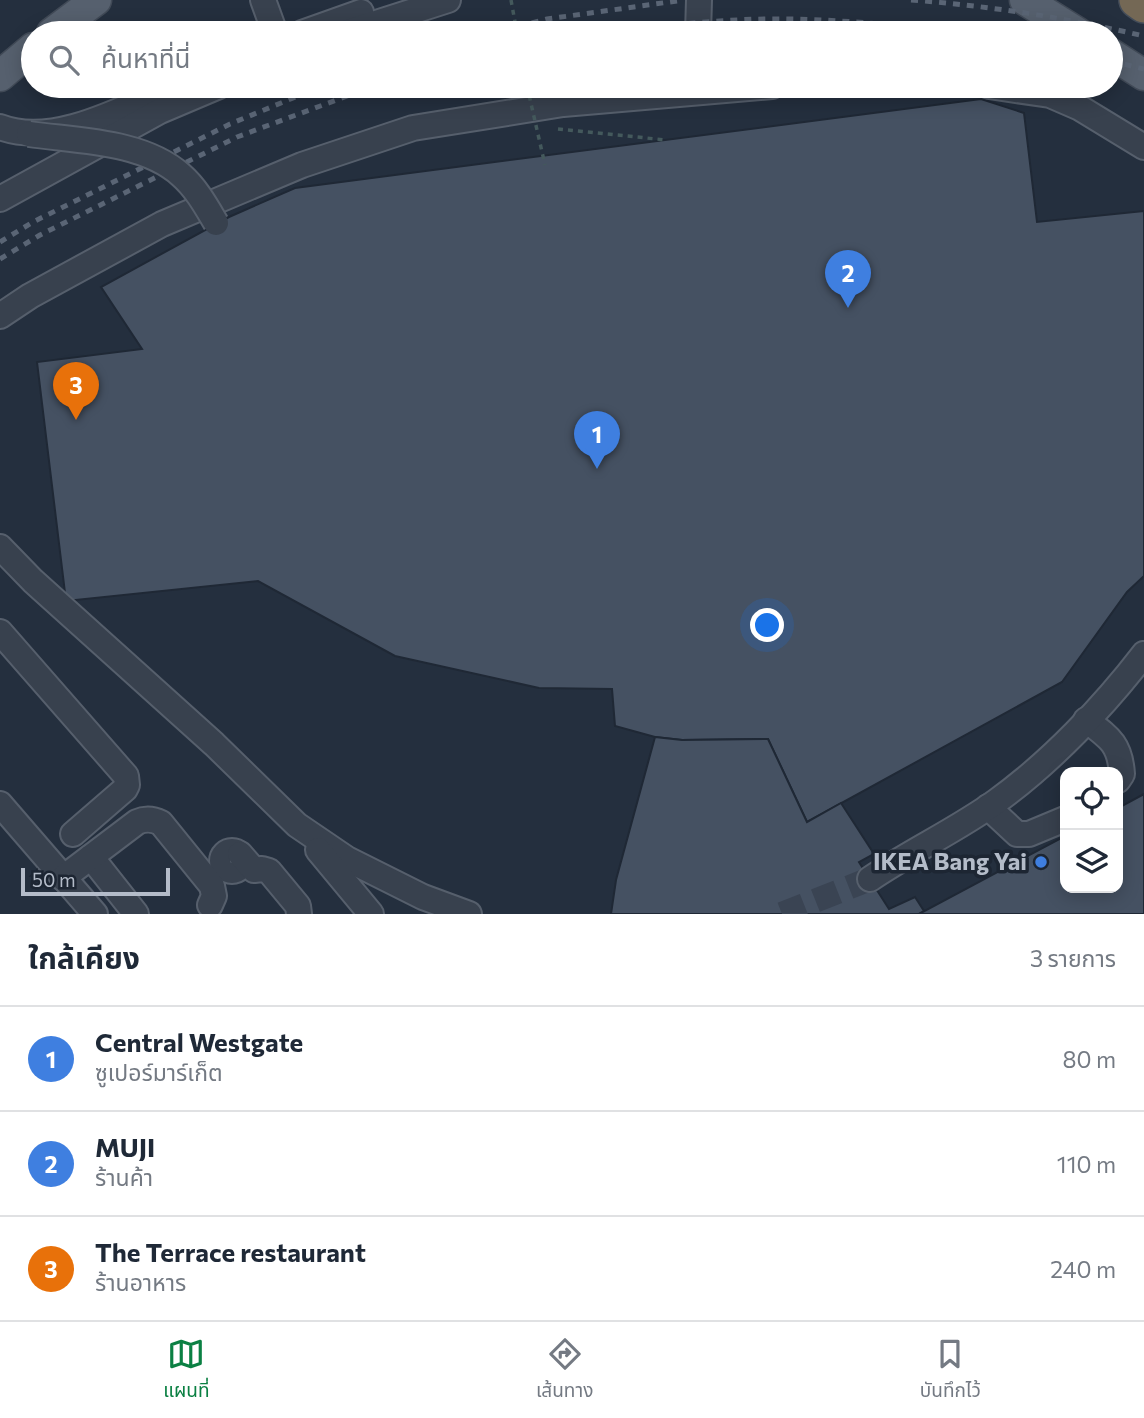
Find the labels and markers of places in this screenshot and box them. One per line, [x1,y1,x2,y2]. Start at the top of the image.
pin: 2 [825,250,871,308]
pin: 3 [53,362,99,420]
pin: 1 [574,411,620,469]
place label: IKEA Bang Yai [873,846,1027,875]
marker: IKEA Bang Yai [1033,854,1049,870]

